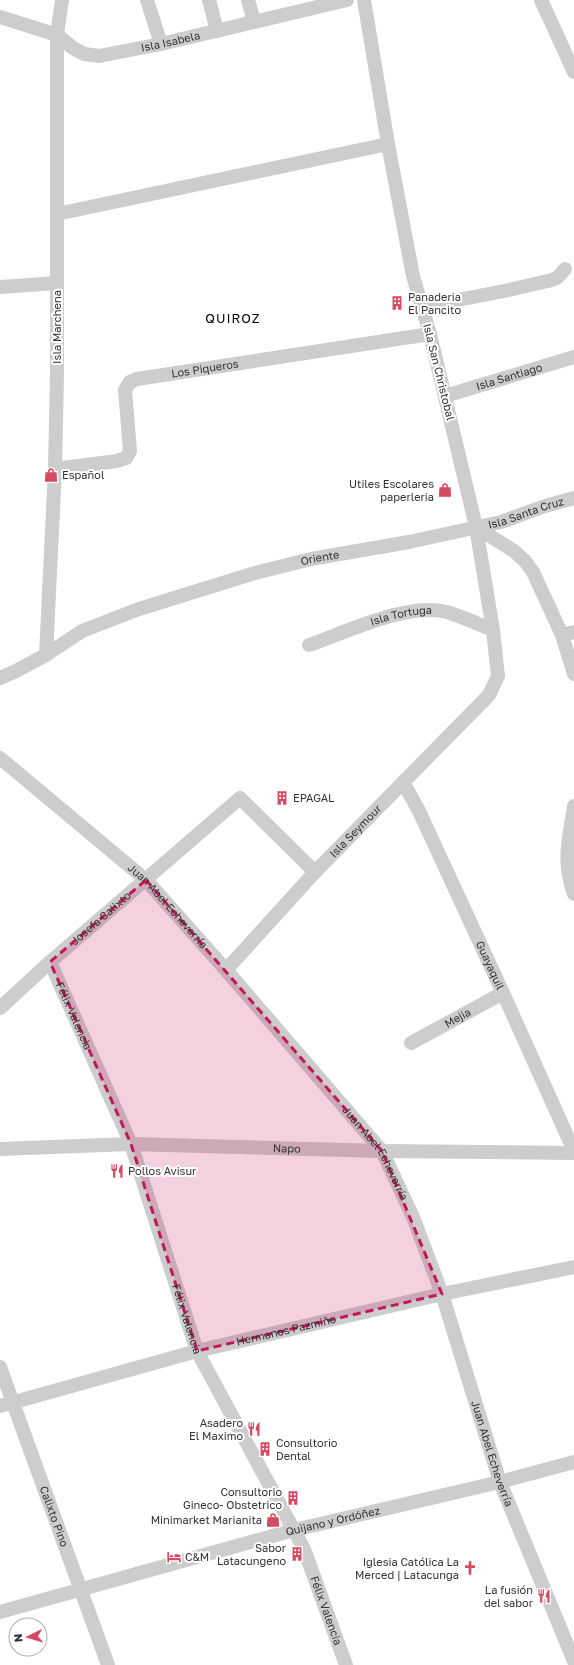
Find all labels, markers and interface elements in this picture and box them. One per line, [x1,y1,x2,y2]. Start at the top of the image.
street label: Isla Isabela [140,28,201,54]
street label: Isla Marchena [50,290,63,364]
place label: Panaderia El Pancito [408,290,461,316]
building icon: Panaderia El Pancito [389,295,405,311]
district label: QUIROZ [205,310,261,326]
street label: Isla San Christobal [421,322,458,422]
street label: Los Piqueros [170,356,240,380]
street label: Isla Santiago [474,360,544,392]
shop icon: Español [43,467,59,483]
place label: Español [62,468,105,481]
place label: Utiles Escolares paperleria [349,477,434,503]
shop icon: Utiles Escolares paperleria [437,482,453,498]
street label: Isla Santa Cruz [487,494,565,531]
street label: Oriente [299,547,340,567]
street label: Isla Tortuga [368,603,432,628]
building icon: EPAGAL [274,790,290,806]
place label: EPAGAL [293,791,335,804]
street label: Isla Seymour [326,801,384,860]
street label: Juan Abel Echeverría [125,861,211,951]
street label: Josefa Calixto [68,888,133,947]
street label: Guayaquil [474,939,508,992]
street label: Félix Valencia [54,980,95,1052]
street label: Mejia [442,1005,473,1030]
street label: Juan Abel Echeverría [340,1103,411,1202]
street label: Napo [273,1141,301,1155]
restaurant icon: Pollos Avisur [109,1163,125,1179]
place label: Pollos Avisur [128,1164,197,1177]
street label: Félix Valencia [170,1282,205,1356]
street label: Hermanos Pazmiño [235,1312,338,1348]
street label: Juan Abel Echeverría [469,1399,516,1508]
place label: Asadero El Maximo [189,1416,243,1442]
restaurant icon: Asadero El Maximo [246,1421,262,1437]
place label: Consultorio Dental [276,1436,338,1462]
building icon: Consultorio Dental [257,1441,273,1457]
street label: Calixto Pino [38,1484,72,1549]
place label: Consultorio Gineco- Obstetrico [183,1485,282,1511]
building icon: Consultorio Gineco- Obstetrico [285,1490,301,1506]
street label: Quijano y Ordóñez [284,1503,381,1538]
shop icon: Minimarket Marianita [265,1512,281,1528]
place label: Minimarket Marianita [151,1513,262,1526]
place label: Sabor Latacungeno [217,1541,287,1567]
building icon: Sabor Latacungeno [289,1546,305,1562]
hotel icon: C&M [166,1549,182,1565]
place label: C&M [185,1550,209,1563]
place label: Iglesia Católica La Merced | Latacunga [355,1555,459,1581]
church icon: Iglesia Católica La Merced | Latacunga [462,1560,478,1576]
street label: Félix Valencia [308,1574,345,1647]
place label: La fusión del sabor [484,1583,534,1609]
restaurant icon: La fusión del sabor [536,1588,552,1604]
north arrow [8,1617,48,1657]
text: N [11,1633,24,1643]

